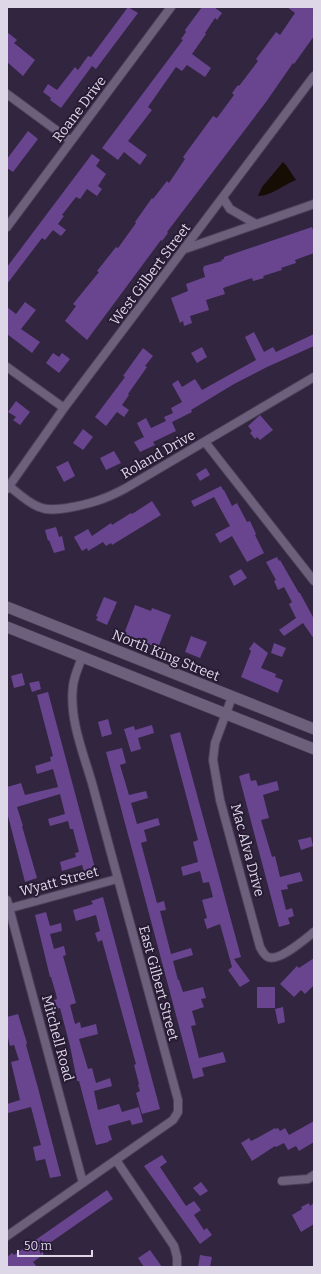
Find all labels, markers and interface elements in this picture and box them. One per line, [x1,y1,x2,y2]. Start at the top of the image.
street label: Roane Drive [49,73,110,146]
street label: West Gilbert Street [106,220,194,329]
street label: Roland Drive [118,426,198,483]
street label: North King Street [110,626,222,685]
street label: Mac Alva Drive [227,802,268,898]
street label: Wyatt Street [18,863,100,900]
street label: East Gilbert Street [135,924,182,1043]
street label: Mitchell Road [38,993,77,1083]
scale bar [18,1232,92,1258]
text: 50 m [24,1239,53,1253]

